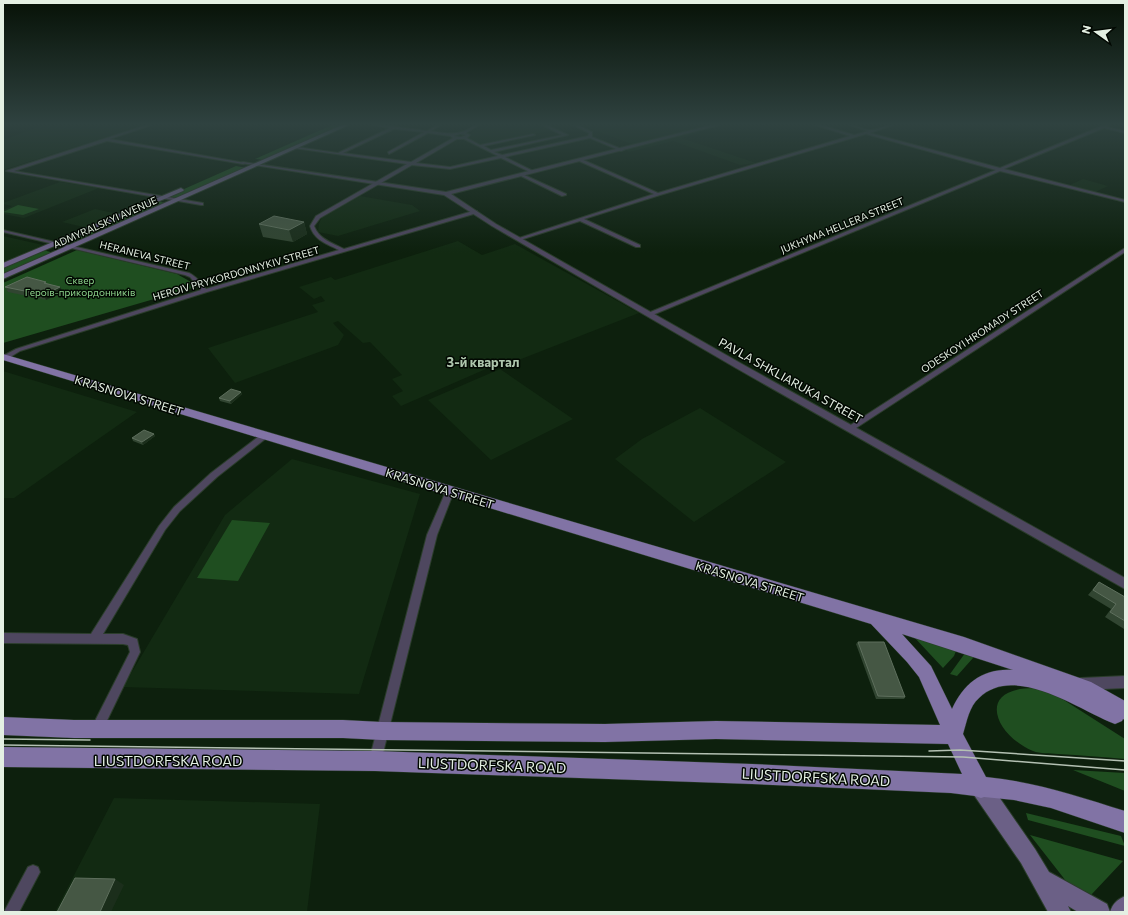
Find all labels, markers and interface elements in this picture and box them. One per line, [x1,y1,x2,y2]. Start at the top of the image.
north arrow [1076,12,1116,52]
text: N [1079,24,1093,35]
street label: ADMYRALSKYI AVENUE [51,194,159,250]
street label: JUKHYMA HELLERA STREET [778,194,906,255]
street label: HERANEVA STREET [99,238,192,272]
street label: HEROIV PRYKORDONNYKIV STREET [151,243,321,303]
park label: Сквер Героїв-прикордонників [25,274,135,298]
street label: ODESKOYI HROMADY STREET [918,286,1046,375]
street label: PAVLA SHKLIARUKA STREET [717,335,866,426]
district label: 3-й квартал [447,354,519,370]
street label: KRASNOVA STREET [73,372,185,418]
street label: KRASNOVA STREET [384,465,496,511]
street label: KRASNOVA STREET [694,558,806,604]
street label: LIUSTDORFSKA ROAD [94,752,242,769]
street label: LIUSTDORFSKA ROAD [418,754,566,776]
street label: LIUSTDORFSKA ROAD [741,765,891,789]

